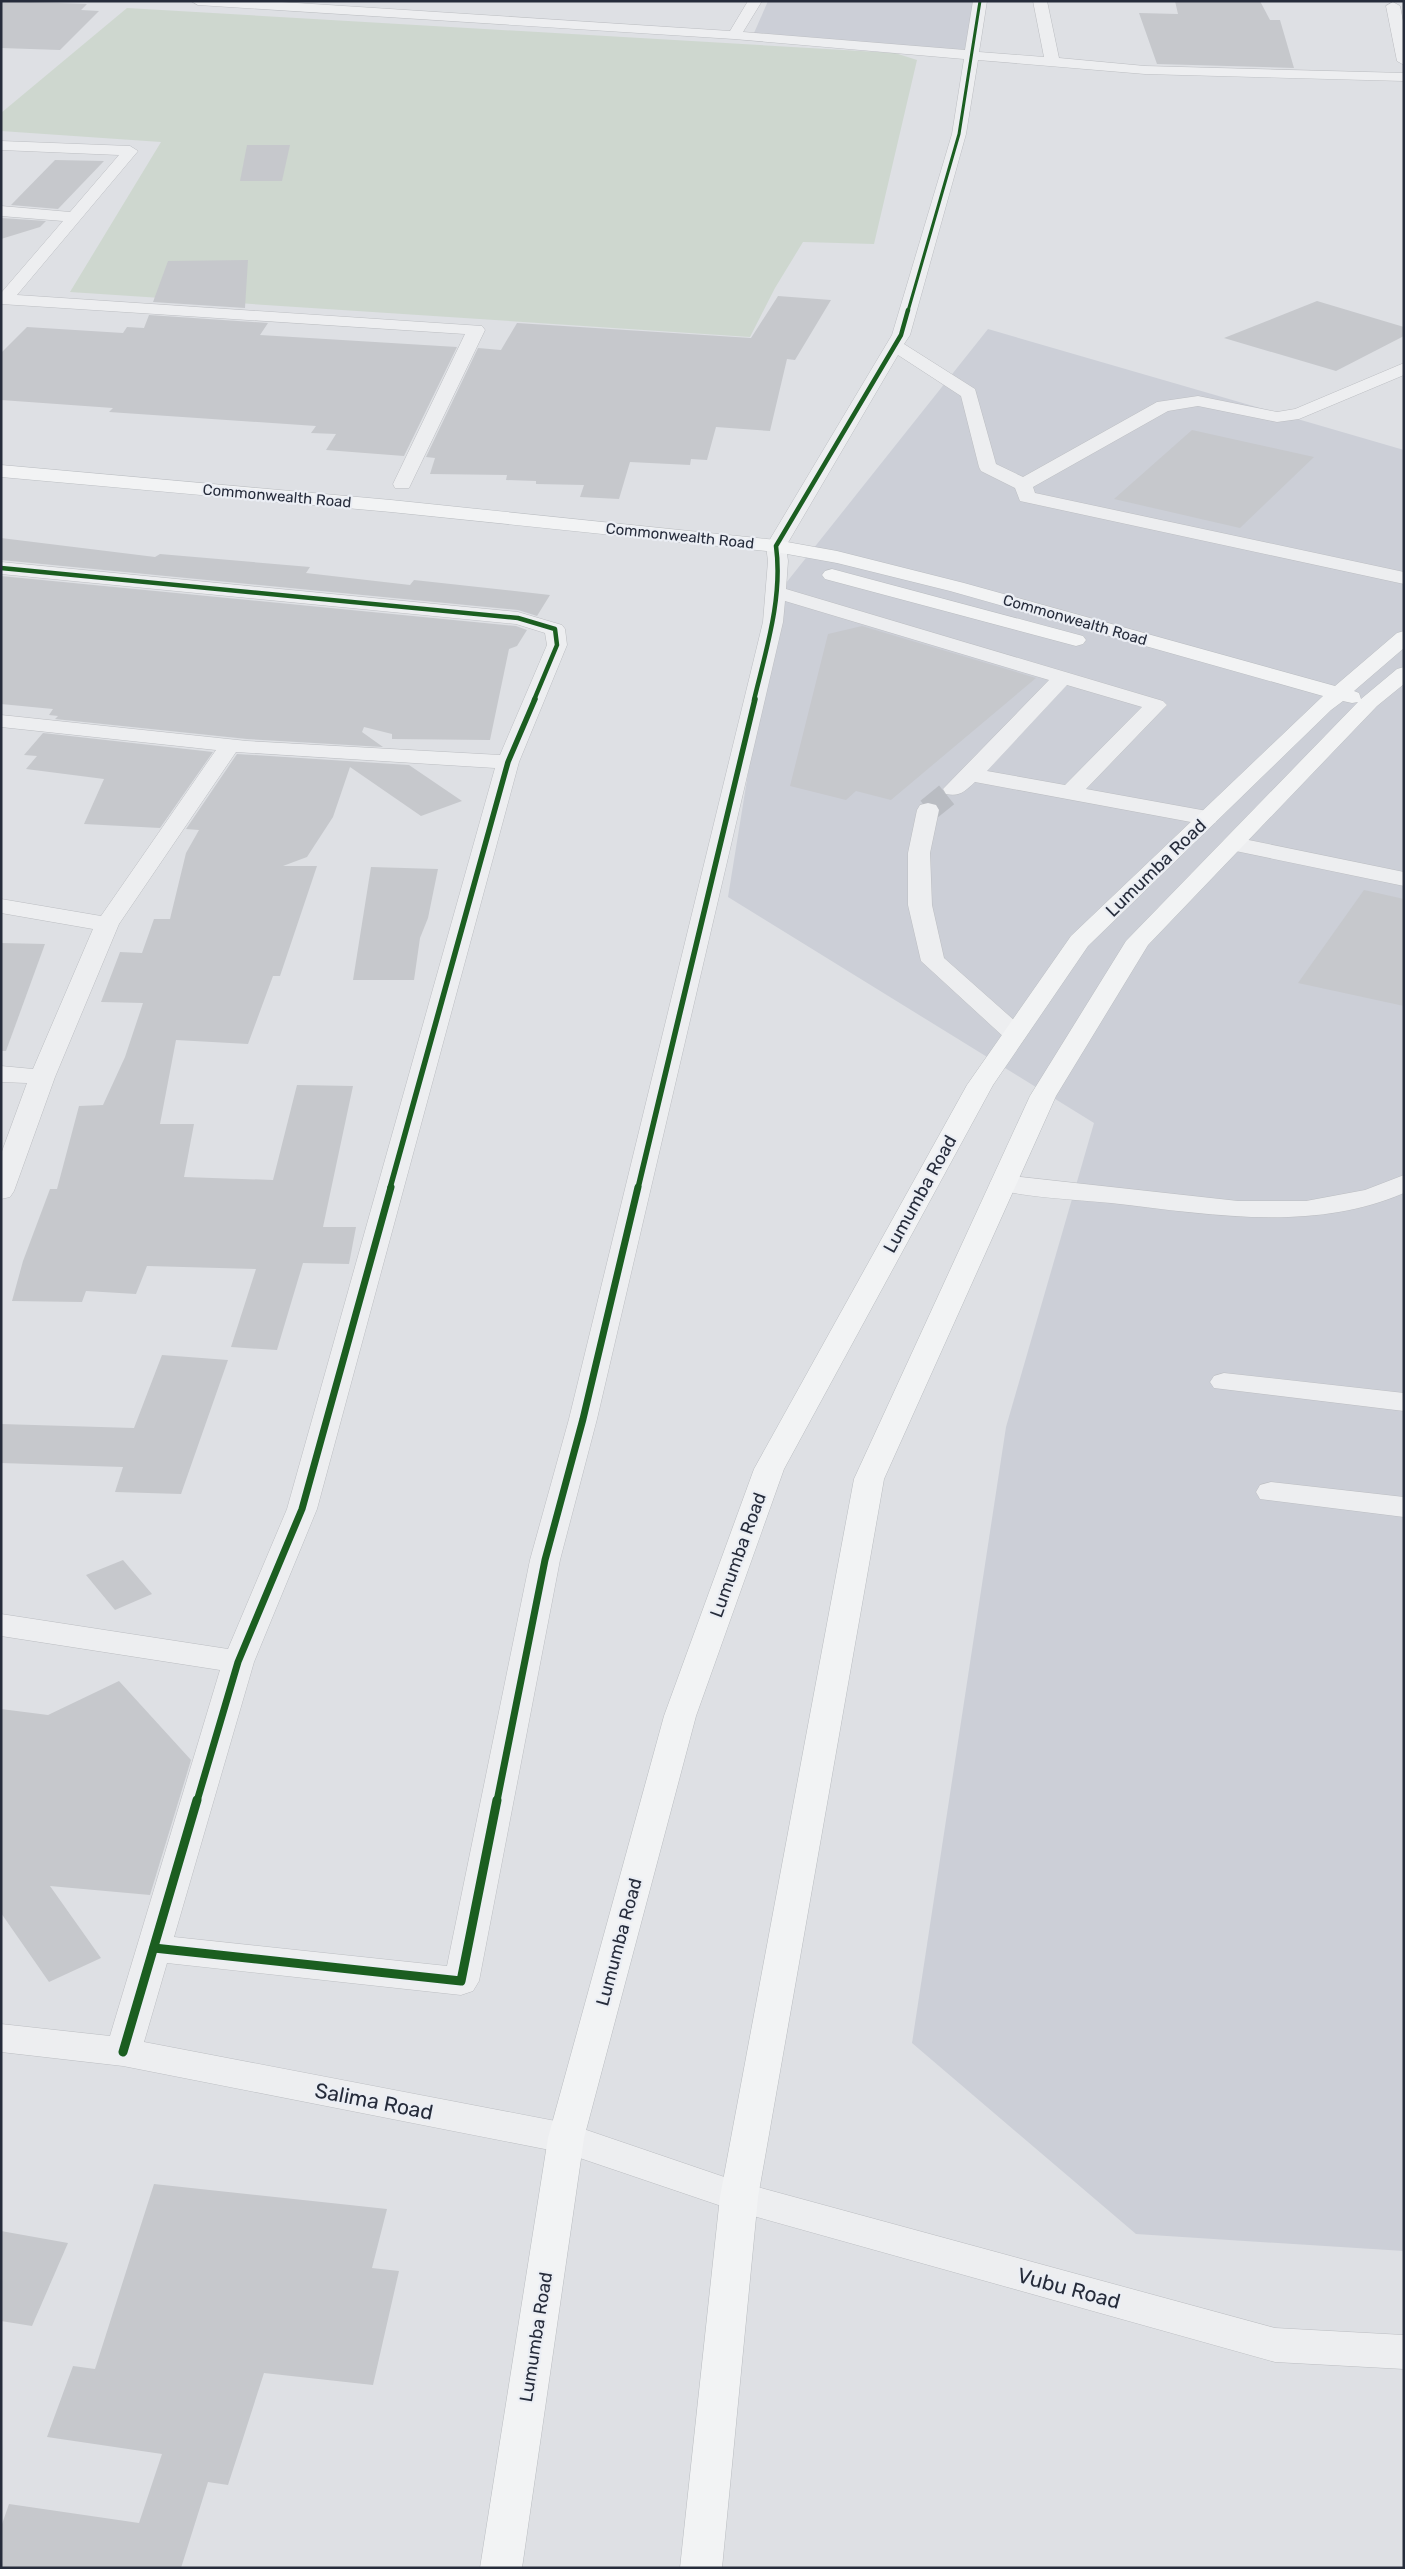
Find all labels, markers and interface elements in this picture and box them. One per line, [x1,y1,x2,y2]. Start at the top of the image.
street label: Commonwealth Road [202,481,352,511]
street label: Commonwealth Road [605,519,755,553]
street label: Commonwealth Road [1001,591,1149,649]
street label: Lumumba Road [1101,815,1211,921]
street label: Lumumba Road [879,1131,961,1257]
street label: Lumumba Road [705,1490,771,1620]
street label: Lumumba Road [591,1876,647,2008]
street label: Salima Road [313,2077,435,2125]
street label: Vubu Road [1015,2262,1123,2314]
street label: Lumumba Road [515,2270,557,2404]

